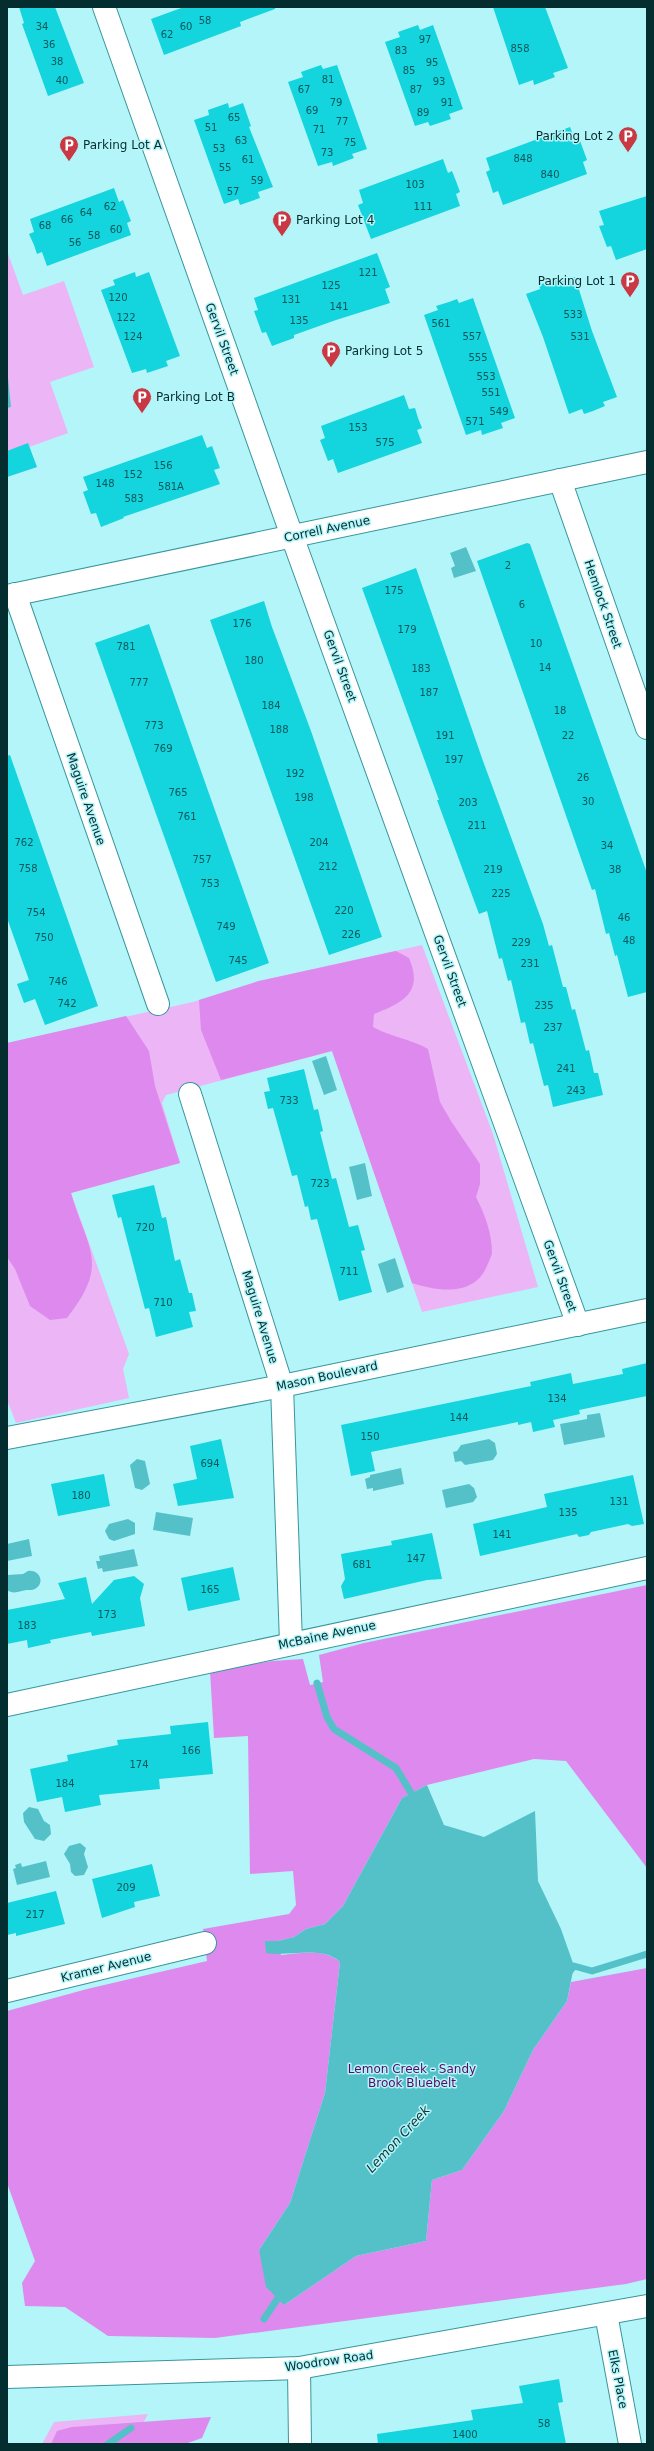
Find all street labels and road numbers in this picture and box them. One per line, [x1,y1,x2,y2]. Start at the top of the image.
street label: Gervil Street [202,301,242,377]
street label: Correll Avenue [283,513,371,545]
street label: Hemlock Street [581,558,625,650]
street label: Gervil Street [320,628,360,704]
street label: Maguire Avenue [64,751,108,847]
street label: Gervil Street [430,933,470,1009]
street label: Gervil Street [540,1238,580,1314]
street label: Maguire Avenue [239,1269,281,1365]
street label: Mason Boulevard [275,1358,379,1394]
street label: McBaine Avenue [277,1618,377,1652]
street label: Kramer Avenue [59,1949,153,1985]
street label: Woodrow Road [284,2348,374,2374]
street label: Elks Place [605,2348,631,2410]

